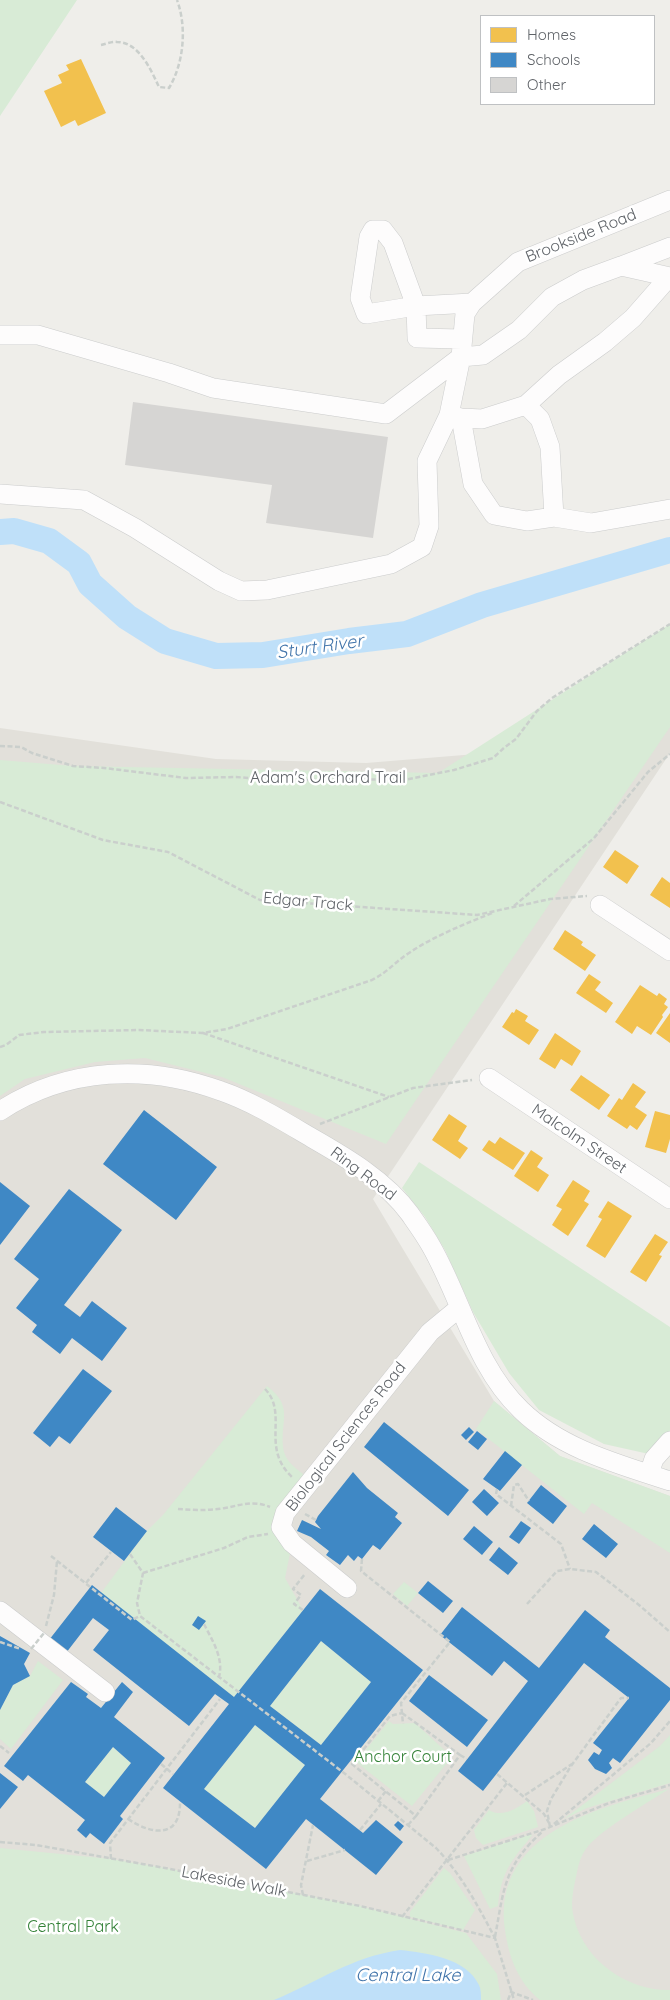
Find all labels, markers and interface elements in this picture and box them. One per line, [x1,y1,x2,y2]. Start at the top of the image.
legend [480,15,655,105]
text: Homes [527,25,576,44]
text: Schools [527,50,580,69]
text: Other [527,75,566,94]
street label: Brookside Road [523,205,639,267]
water label: Sturt River [275,630,365,664]
street label: Adam's Orchard Trail [250,768,406,788]
street label: Edgar Track [262,889,354,915]
street label: Malcolm Street [528,1100,630,1178]
street label: Ring Road [326,1143,400,1205]
street label: Biological Sciences Road [282,1359,410,1515]
park label: Anchor Court [354,1747,452,1767]
street label: Lakeside Walk [180,1862,288,1902]
park label: Central Park [27,1917,119,1937]
water label: Central Lake [356,1965,460,1987]

